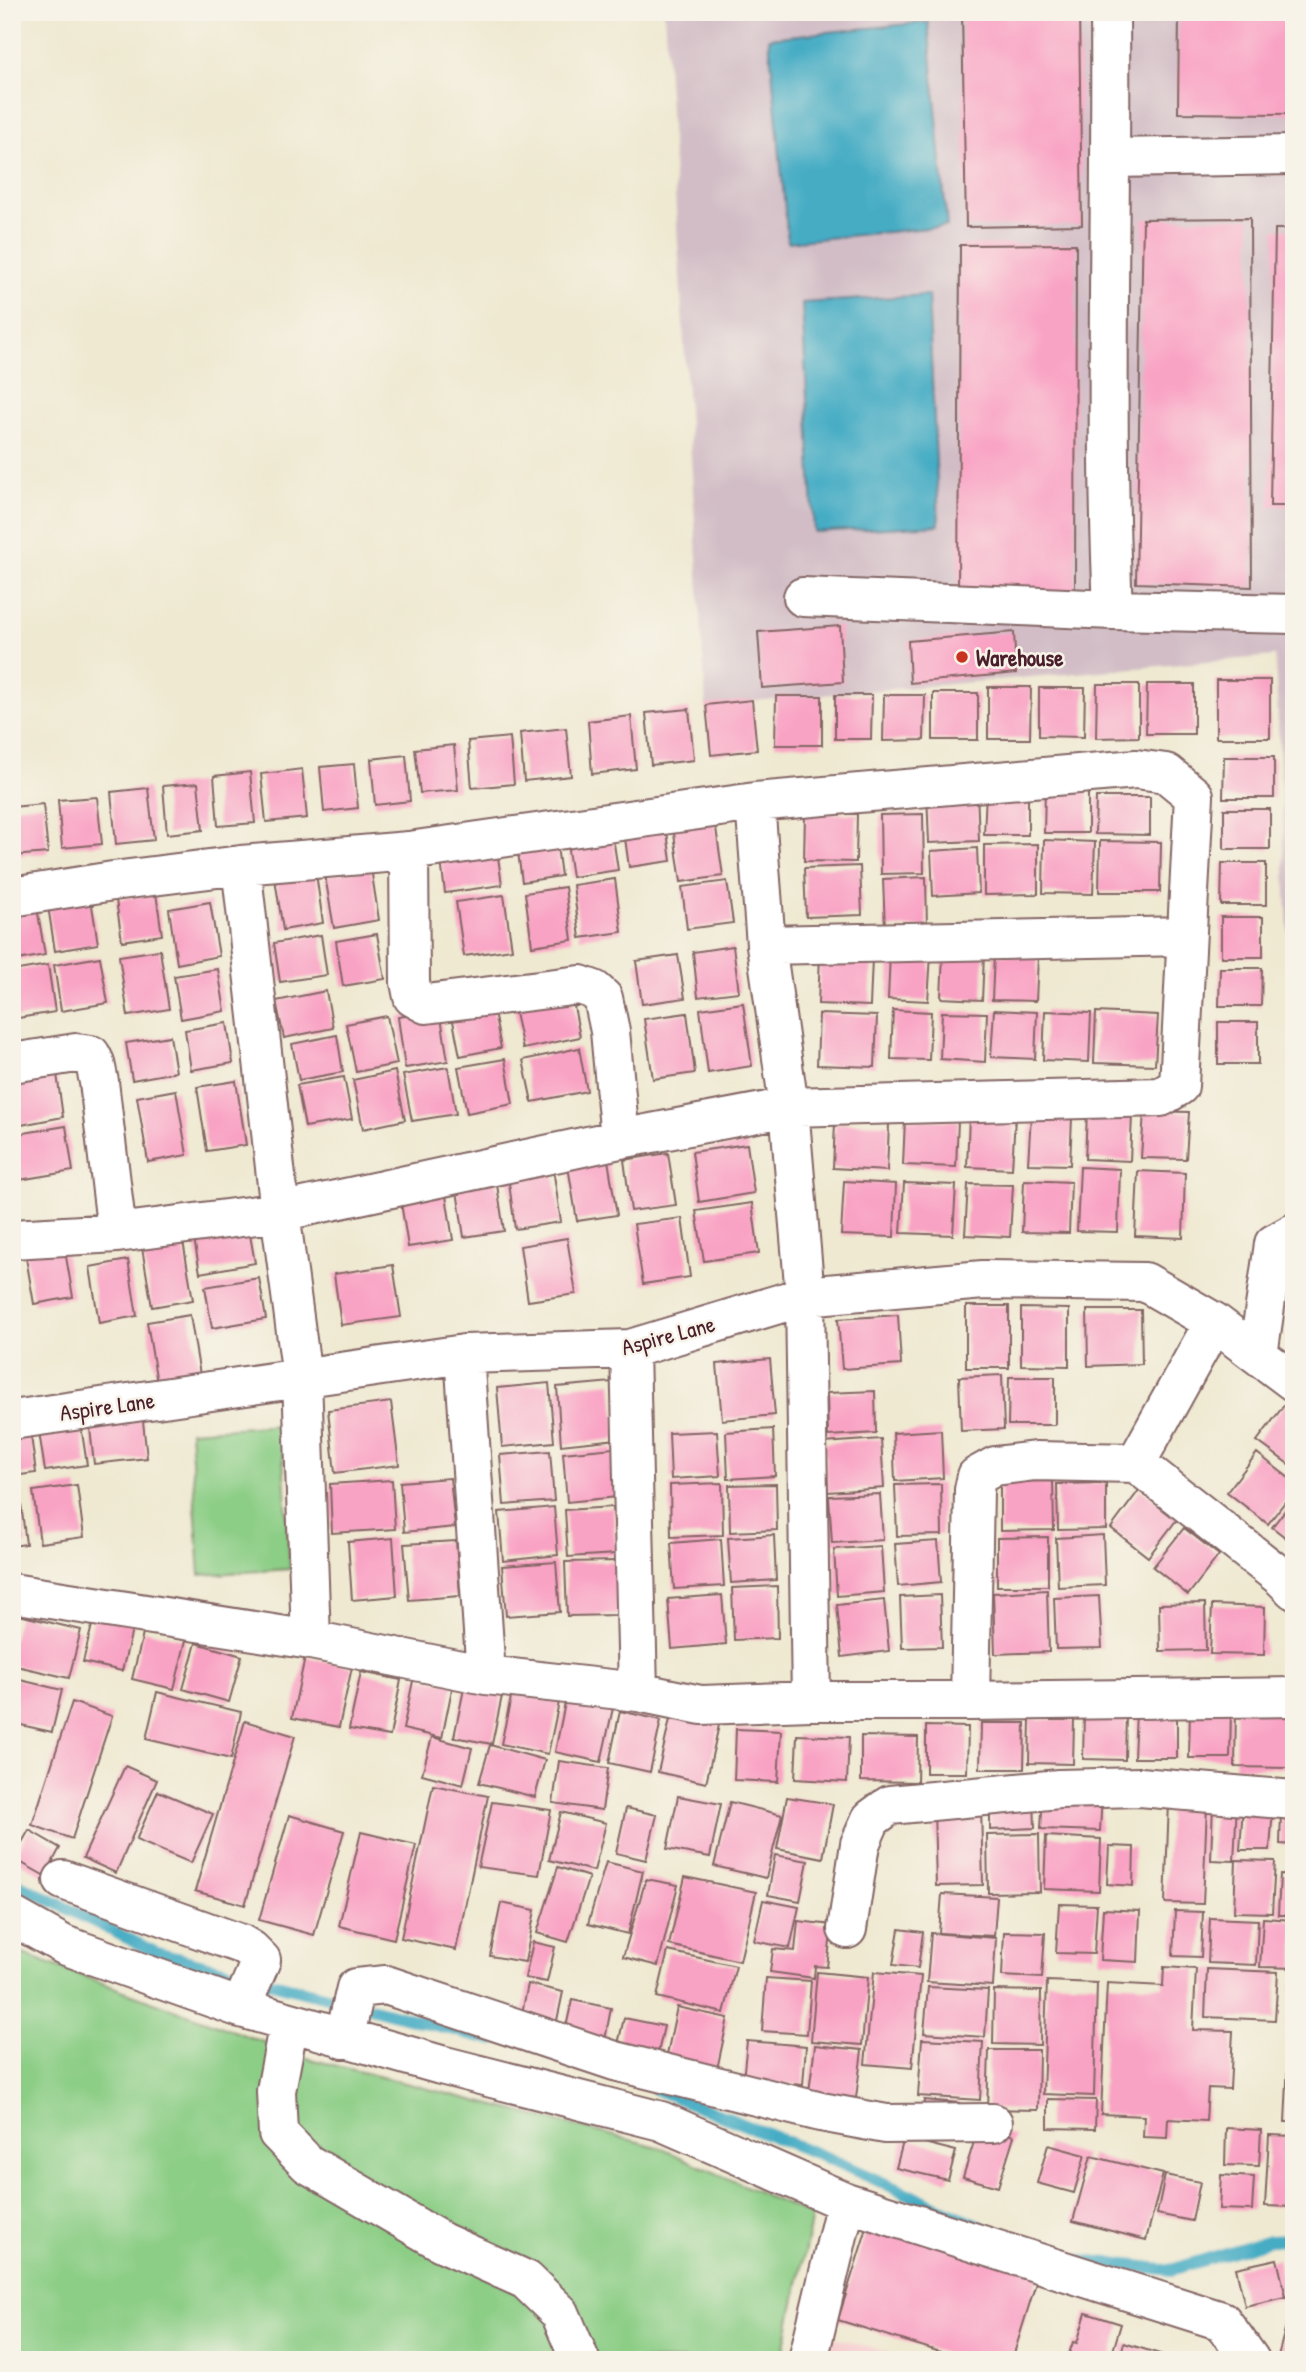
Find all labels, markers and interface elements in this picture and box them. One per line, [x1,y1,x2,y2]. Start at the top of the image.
place label: Warehouse [976,642,1064,673]
marker: Warehouse [954,649,970,665]
street label: Aspire Lane [618,1308,718,1362]
street label: Aspire Lane [58,1384,156,1428]

